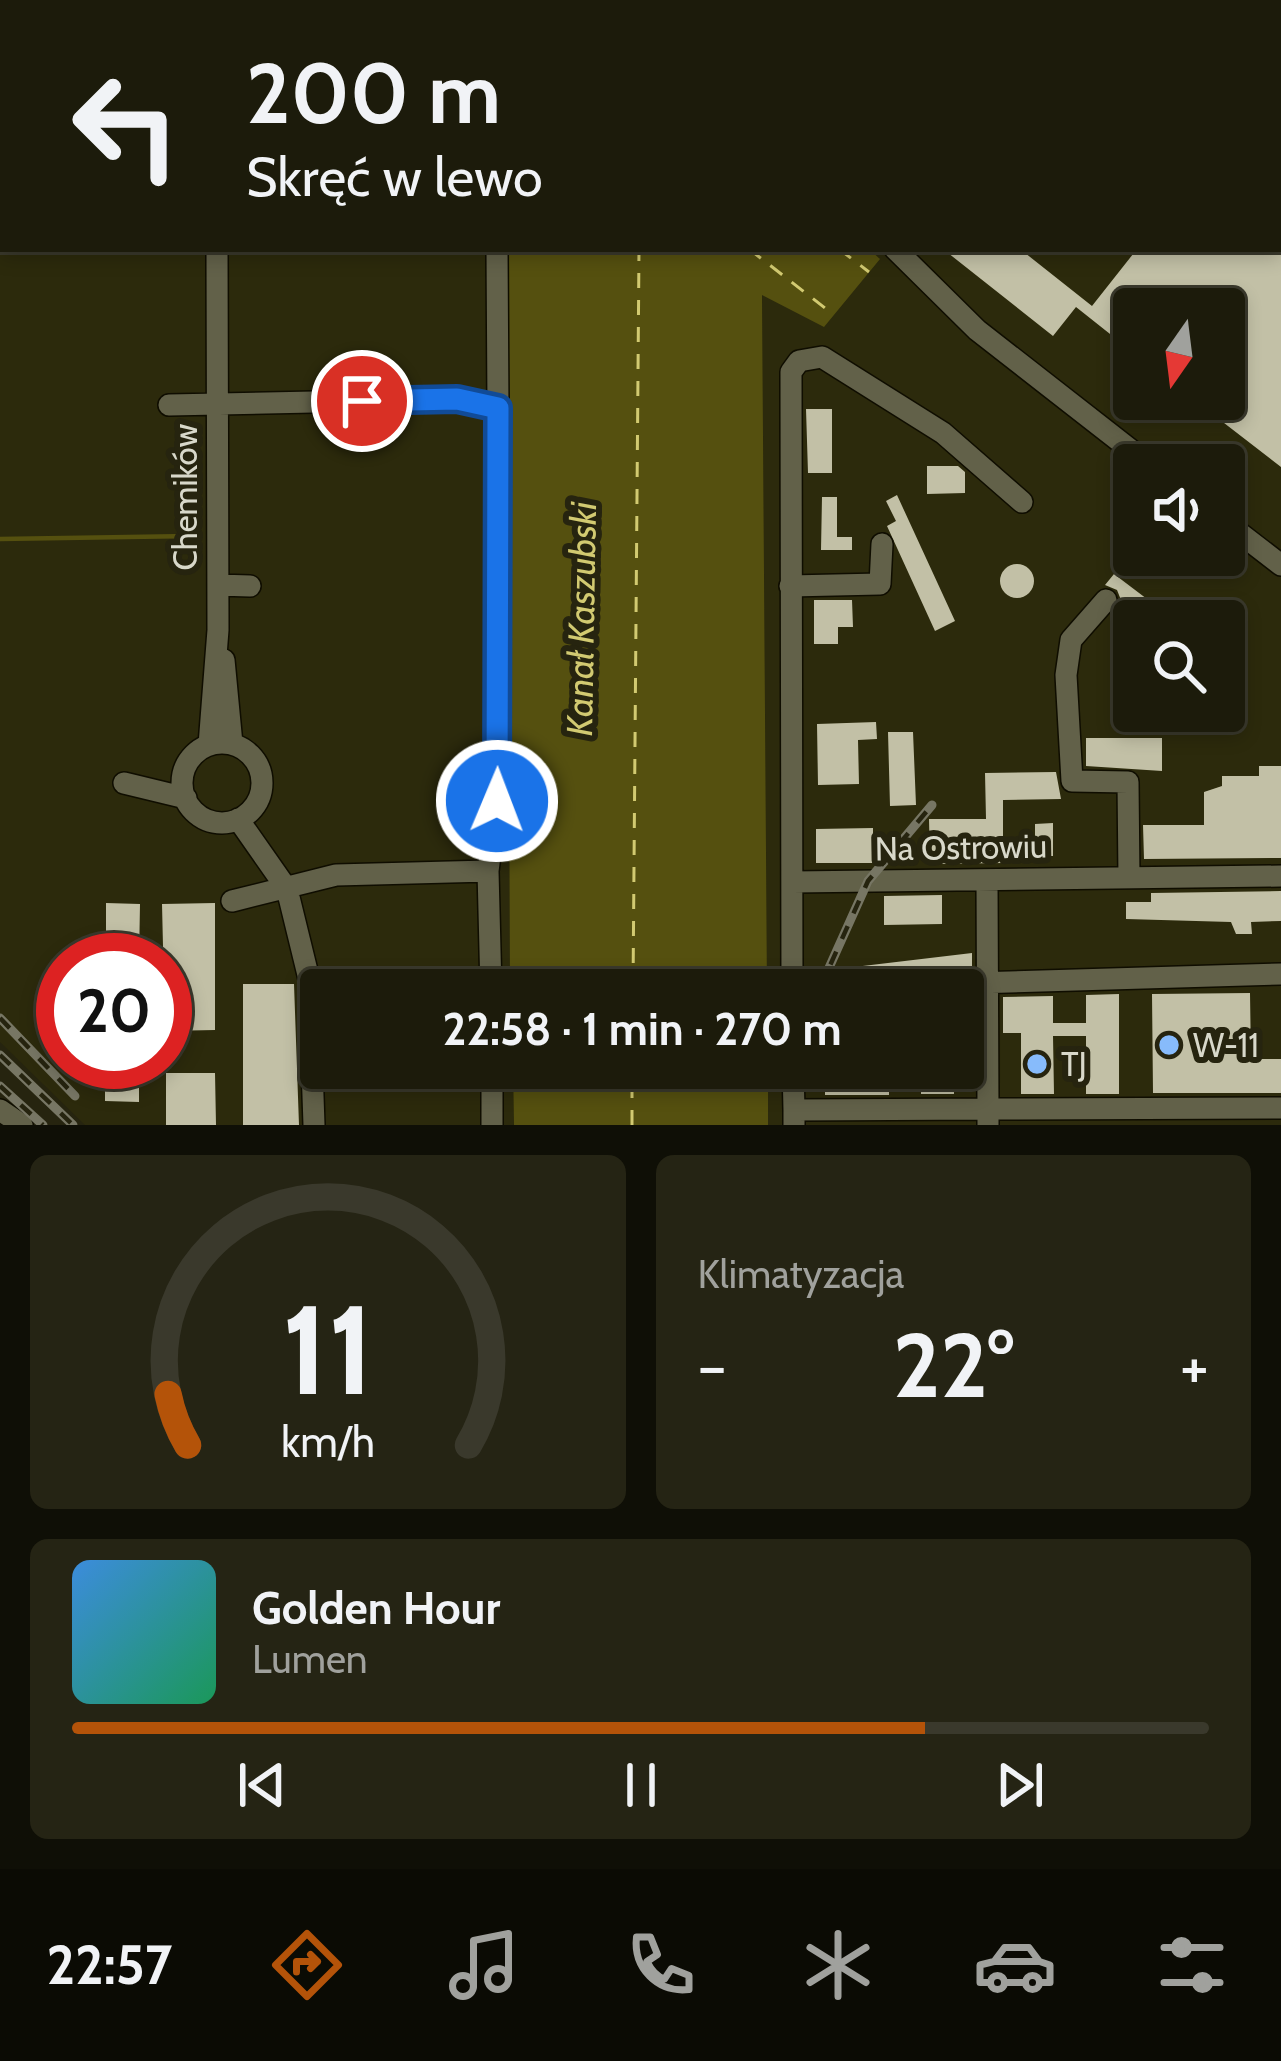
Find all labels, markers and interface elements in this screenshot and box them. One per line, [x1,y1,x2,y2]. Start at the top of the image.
text: 200 m [246,42,501,144]
icon: left [48,48,204,204]
text: Skręć w lewo [246,144,543,210]
north arrow [1113,288,1245,420]
map controls [1113,288,1245,732]
pin [311,350,413,452]
icon: arrive [329,368,395,434]
street label: Chemików [165,423,205,571]
button: sound [1113,444,1245,576]
water label: Kanał Kaszubski [557,500,605,737]
button: search [1113,600,1245,732]
position arrow [434,738,560,864]
street label: Na Ostrowiu [874,825,1048,869]
speed limit sign: 20 [36,933,192,1089]
text: 22:58 · 1 min · 270 m [442,1002,842,1056]
place label: W-11 [1193,1025,1259,1065]
marker: W-11 [1156,1032,1182,1058]
place label: TJ [1061,1044,1087,1084]
marker: TJ [1024,1051,1050,1077]
text: Klimatyzacja [698,1250,904,1298]
text: 11 [282,1274,374,1425]
text: 22° [893,1310,1014,1420]
text: − [698,1325,727,1406]
text: + [1180,1325,1209,1406]
text: km/h [281,1416,375,1468]
text: Golden Hour [252,1581,500,1635]
text: Lumen [252,1635,368,1683]
icon: previous [229,1752,295,1818]
icon: pause [608,1752,674,1818]
icon: next [987,1752,1053,1818]
icon: directions [265,1923,349,2007]
icon: music [442,1923,526,2007]
icon: phone [619,1923,703,2007]
icon: climate [796,1923,880,2007]
icon: car [973,1923,1057,2007]
icon: filters [1150,1923,1234,2007]
text: 22:57 [47,1932,172,1998]

